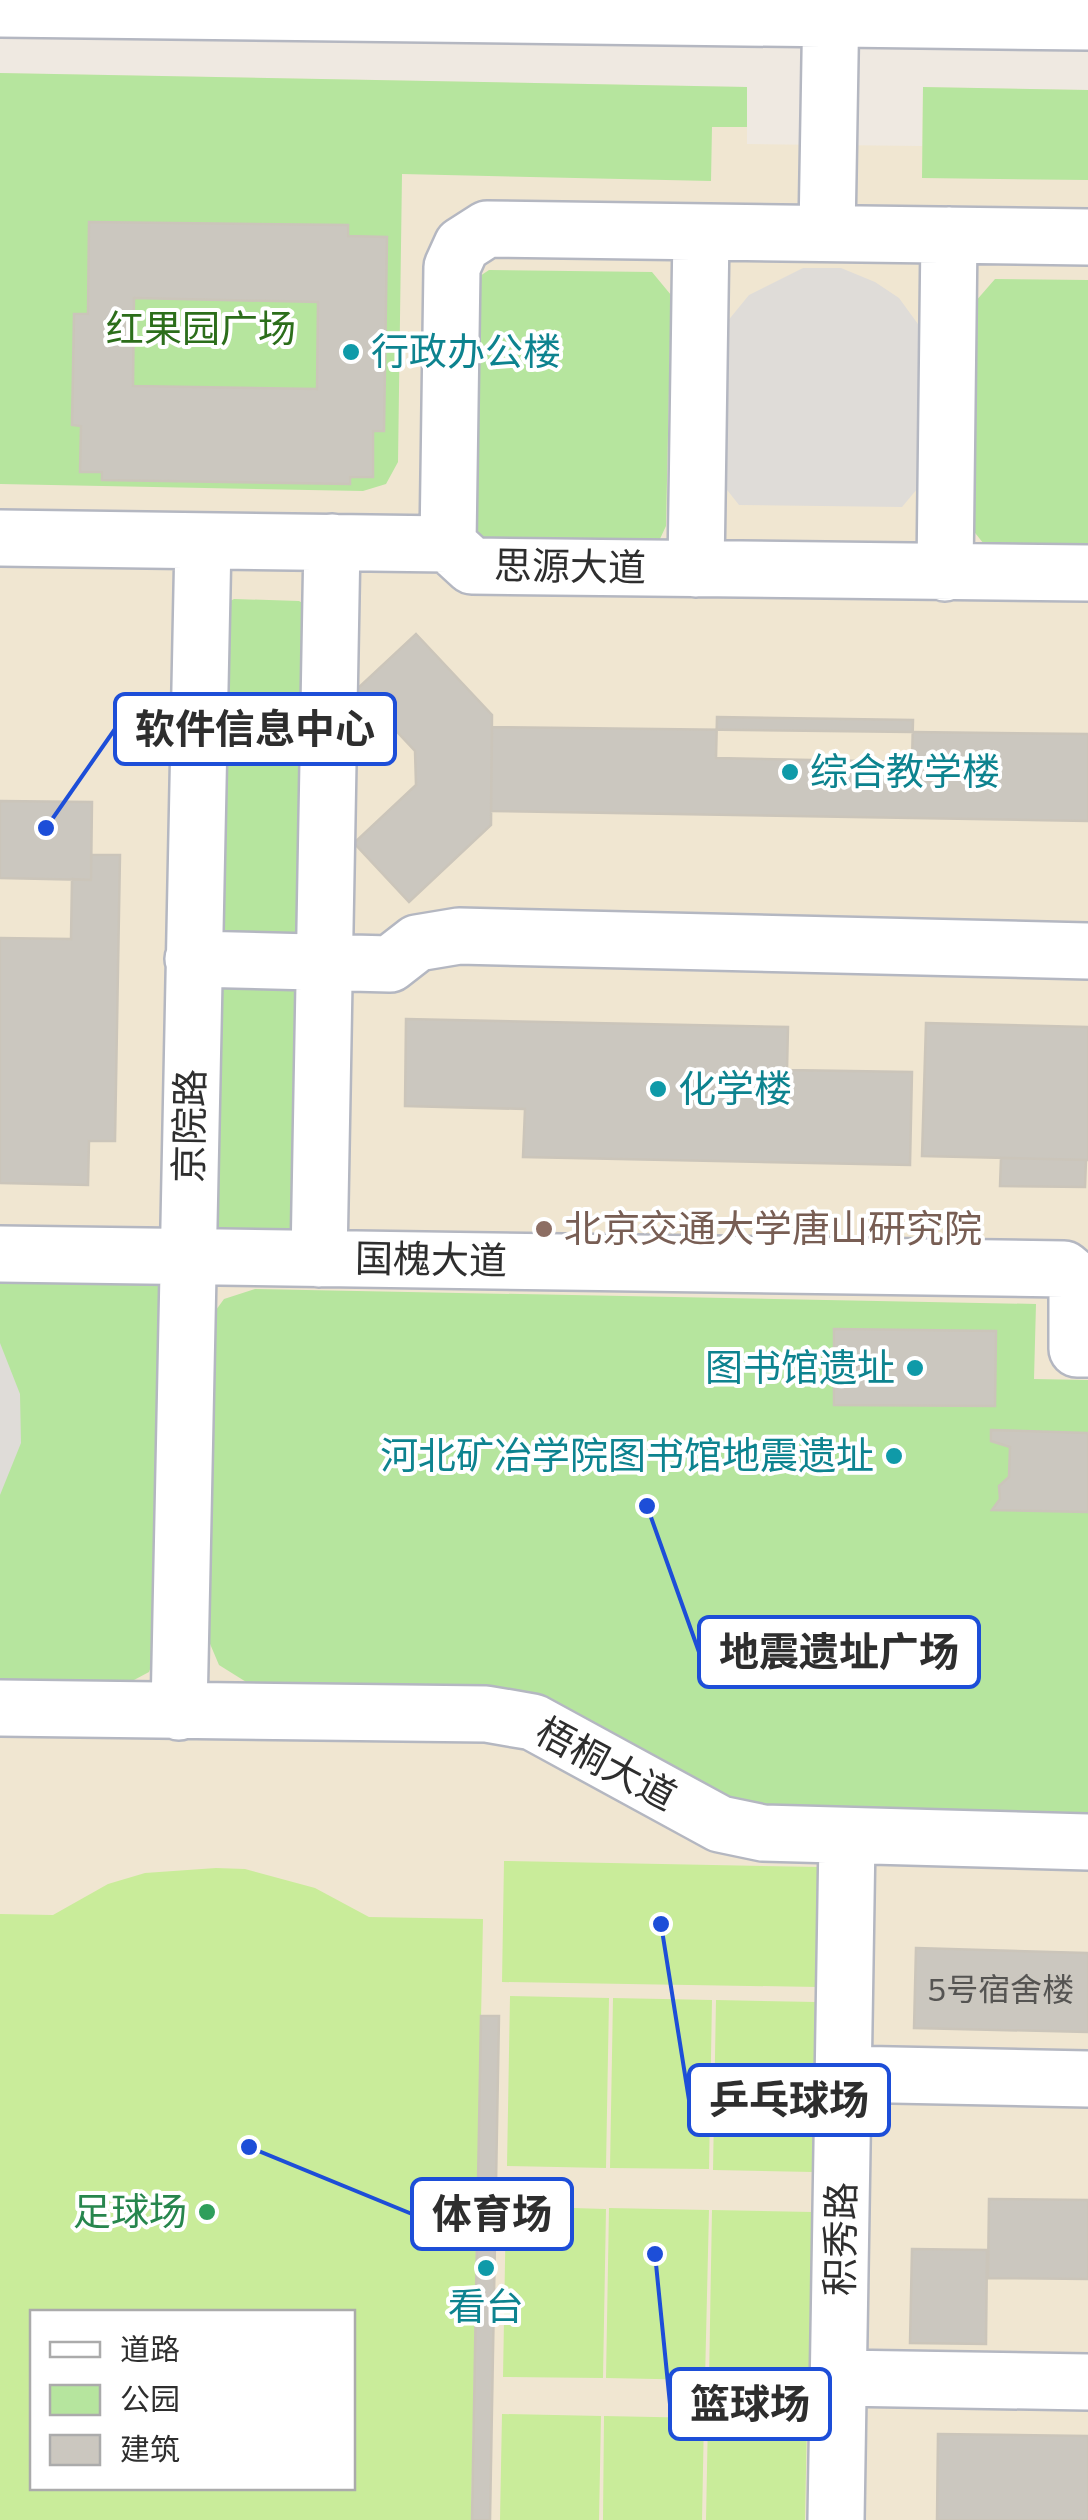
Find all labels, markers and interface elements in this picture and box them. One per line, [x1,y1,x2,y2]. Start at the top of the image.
park label: 红果园广场 [106,303,296,350]
place label: 行政办公楼 [371,326,561,373]
marker: 行政办公楼 [340,341,362,363]
street label: 思源大道 [494,540,646,589]
callout: 软件信息中心 [115,694,395,764]
text: 软件信息中心 [135,702,375,751]
place label: 综合教学楼 [810,746,1000,793]
marker: 综合教学楼 [779,761,801,783]
place label: 化学楼 [678,1063,792,1110]
street label: 京院路 [163,1069,212,1183]
marker: 化学楼 [647,1078,669,1100]
place label: 北京交通大学唐山研究院 [564,1203,982,1250]
marker: 北京交通大学唐山研究院 [533,1218,555,1240]
street label: 国槐大道 [355,1233,507,1282]
place label: 图书馆遗址 [705,1342,895,1389]
marker: 图书馆遗址 [904,1357,926,1379]
place label: 河北矿冶学院图书馆地震遗址 [380,1430,874,1477]
marker: 河北矿冶学院图书馆地震遗址 [883,1445,905,1467]
callout: 地震遗址广场 [699,1617,979,1687]
text: 地震遗址广场 [719,1625,959,1674]
street label: 梧桐大道 [529,1705,685,1818]
house number: 5号宿舍楼 [928,1968,1074,2008]
callout: 乒乓球场 [689,2065,889,2135]
text: 乒乓球场 [709,2073,869,2122]
callout: 体育场 [412,2179,572,2249]
street label: 积秀路 [814,2182,863,2296]
place label: 足球场 [73,2186,187,2233]
text: 体育场 [432,2187,552,2236]
marker: 足球场 [196,2201,218,2223]
marker: 看台 [475,2257,497,2279]
place label: 看台 [448,2281,524,2328]
legend [30,2310,355,2490]
text: 道路 [120,2329,180,2366]
callout: 篮球场 [670,2369,830,2439]
text: 篮球场 [690,2377,810,2426]
text: 公园 [120,2379,180,2416]
text: 建筑 [120,2429,180,2466]

